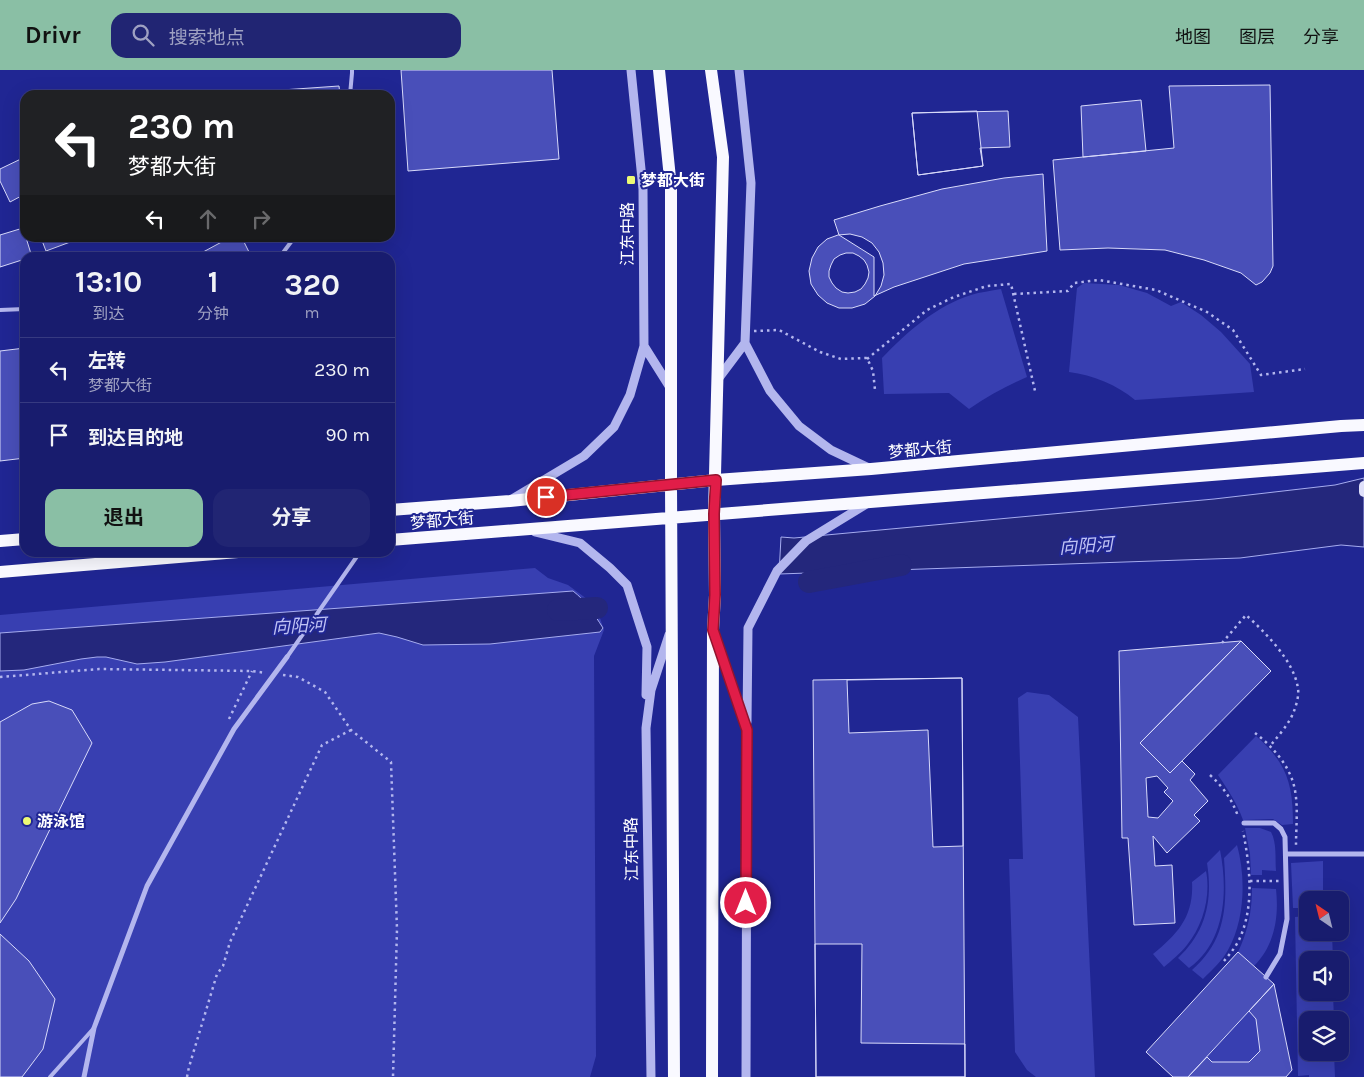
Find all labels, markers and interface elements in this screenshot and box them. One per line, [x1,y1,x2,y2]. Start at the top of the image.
search box [111,13,461,58]
text: Drivr [25,21,81,49]
icon: search [129,21,157,49]
text: 地图 [1175,26,1211,48]
text: 图层 [1239,26,1275,48]
text: 分享 [1303,26,1339,48]
text: 搜索地点 [169,27,245,49]
text: 230 m [128,106,235,147]
icon: left [45,110,110,175]
text: 梦都大街 [128,154,216,180]
place label: 梦都大街 [641,171,705,190]
marker: 梦都大街 [625,174,637,186]
street label: 江东中路 [618,202,637,266]
icon: left [141,205,169,233]
icon: ahead [194,205,222,233]
icon: right [247,205,275,233]
text: 13:10 [75,264,142,300]
text: 1 [208,264,219,300]
text: 320 [284,267,340,303]
text: m [305,303,320,322]
text: 到达 [93,304,125,323]
text: 分钟 [197,304,229,323]
text: 左转 [88,350,126,372]
icon: left [45,356,73,384]
text: 230 m [314,359,370,381]
text: 梦都大街 [88,376,152,395]
icon: arrive [45,421,73,449]
text: 90 m [325,424,370,446]
text: 到达目的地 [88,427,183,449]
street label: 梦都大街 [887,437,953,462]
pin [525,476,567,518]
icon: arrive [532,483,560,511]
button: 退出 [45,489,203,547]
button: 分享 [213,489,370,547]
street label: 梦都大街 [409,508,475,533]
water label: 向阳河 [1058,533,1117,559]
water label: 向阳河 [271,613,330,638]
place label: 游泳馆 [37,812,85,831]
marker: 游泳馆 [21,815,33,827]
street label: 江东中路 [621,817,642,881]
position arrow [719,876,771,928]
north arrow [1299,891,1349,941]
map controls [1299,891,1349,1061]
button: sound [1299,951,1349,1001]
button: layers [1299,1011,1349,1061]

